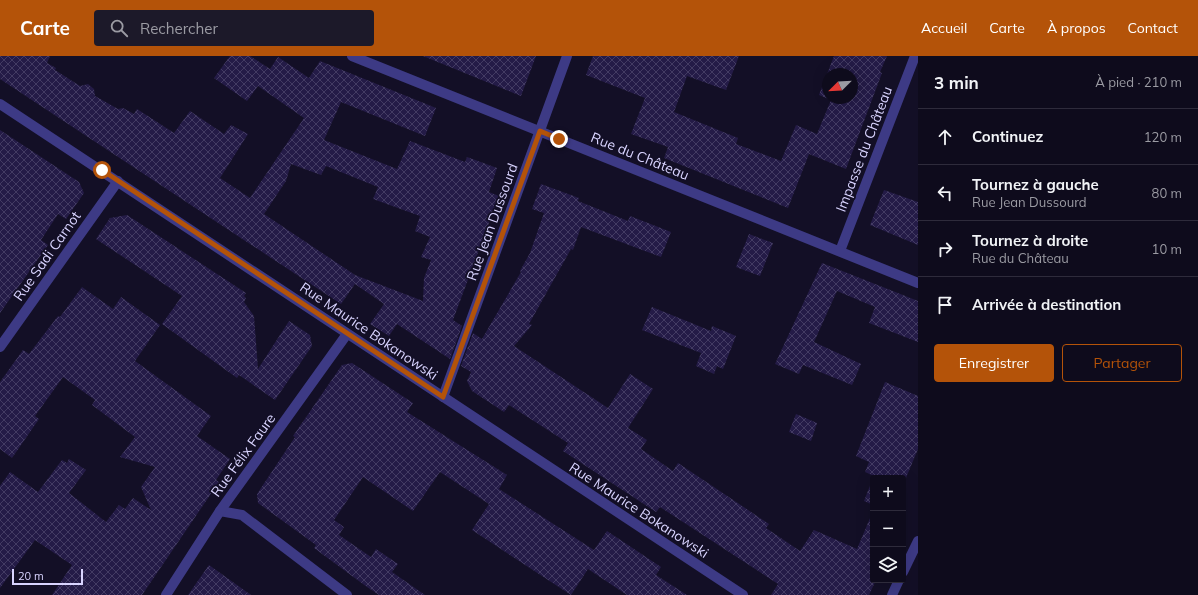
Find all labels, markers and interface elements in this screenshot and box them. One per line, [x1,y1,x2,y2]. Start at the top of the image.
search box [94,10,374,46]
text: Carte [20,16,70,40]
icon: search [108,17,130,39]
text: Rechercher [140,19,218,38]
text: Accueil [921,19,967,37]
text: Carte [989,19,1025,37]
text: À propos [1047,19,1106,37]
text: Contact [1128,19,1178,37]
north arrow [822,68,858,104]
text: 3 min [934,72,979,93]
text: À pied · 210 m [1095,74,1182,90]
street label: Impasse du Château [832,84,896,214]
icon: ahead [934,126,956,148]
text: Continuez [972,127,1043,146]
street label: Rue du Château [588,128,692,184]
text: 120 m [1144,129,1182,145]
route end [550,130,568,148]
route start [93,161,111,179]
street label: Rue Jean Dussourd [462,161,522,283]
text: Tournez à gauche [972,175,1099,194]
icon: left [934,182,956,204]
text: 80 m [1152,185,1182,201]
text: Rue Jean Dussourd [972,194,1087,210]
street label: Rue Sadi Carnot [9,208,85,304]
text: Tournez à droite [972,231,1088,250]
icon: right [934,238,956,260]
text: 10 m [1152,241,1182,257]
text: Rue du Château [972,250,1069,266]
street label: Rue Maurice Bokanowski [297,278,441,384]
icon: arrive [934,294,956,316]
text: Arrivée à destination [972,295,1121,314]
button: Enregistrer [934,344,1054,382]
button: Partager [1062,344,1182,382]
street label: Rue Félix Faure [207,410,279,500]
street label: Rue Maurice Bokanowski [566,458,712,562]
map controls [870,475,906,583]
button: + [870,475,906,511]
button: − [870,511,906,547]
button: layers [870,547,906,583]
scale bar [12,567,83,586]
text: 20 m [18,569,44,583]

